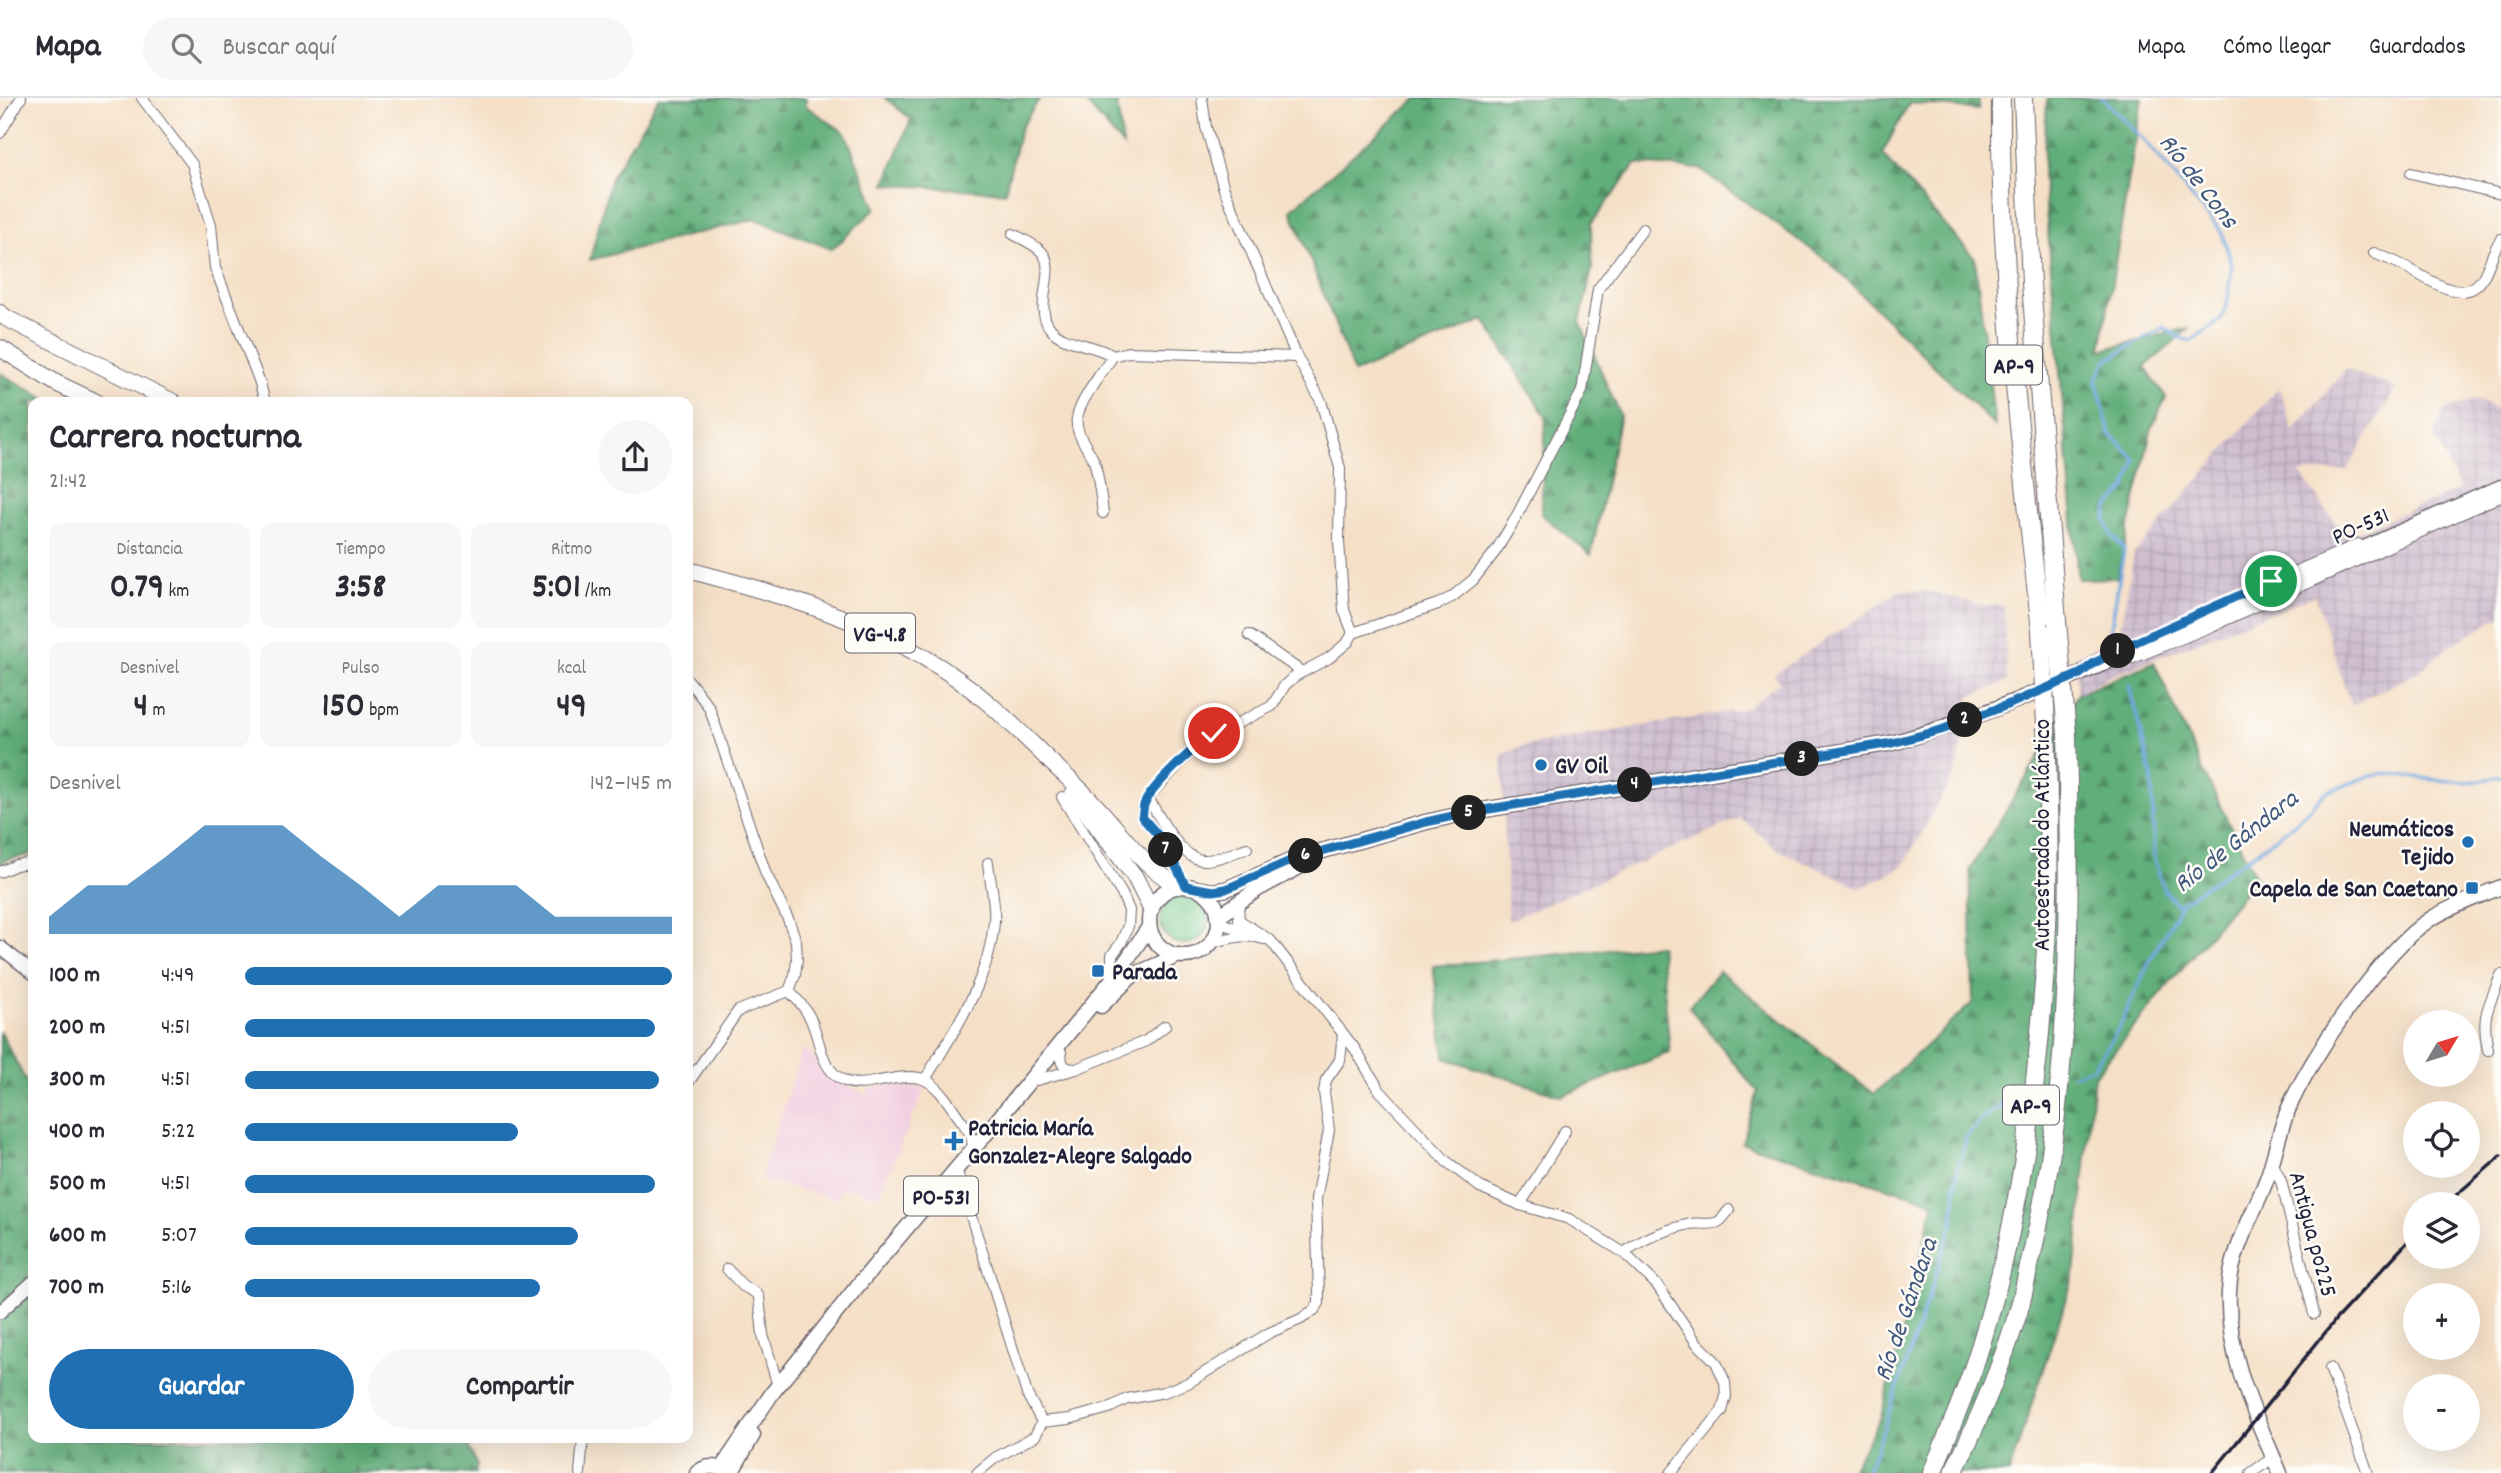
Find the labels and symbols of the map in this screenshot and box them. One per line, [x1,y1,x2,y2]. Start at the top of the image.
water label: Río de Cons [2148,127,2247,238]
road number: AP-9 [1986,346,2042,384]
street label: PO-531 [2327,500,2395,555]
pin [2241,551,2301,611]
road number: VG-4.8 [845,614,915,652]
pin: 1 [2100,634,2136,668]
pin: 2 [1948,702,1982,738]
pin [1184,703,1244,763]
street label: Autoestrada do Atlántico [2027,719,2061,951]
pin: 3 [1784,742,1820,776]
place label: GV Oil [1555,751,1608,785]
marker: GV Oil [1533,757,1549,773]
pin: 4 [1618,768,1652,802]
water label: Río de Gándara [2167,781,2309,903]
pin: 5 [1452,796,1486,830]
place label: Neumáticos Tejido [2349,814,2454,876]
pin: 7 [1148,832,1184,868]
marker: Neumáticos Tejido [2460,834,2476,850]
pin: 6 [1288,838,1324,874]
place label: Capela de San Caetano [2250,874,2458,908]
marker: Capela de San Caetano [2464,880,2480,896]
place label: Parada [1112,957,1178,991]
marker: Parada [1090,963,1106,979]
north arrow [2403,1010,2480,1087]
road number: AP-9 [2003,1086,2059,1124]
place label: Patricia María Gonzalez-Alegre Salgado [968,1113,1192,1175]
marker: Patricia María Gonzalez-Alegre Salgado [946,1133,962,1149]
street label: Antigua po225 [2278,1168,2344,1301]
road number: PO-531 [904,1176,978,1216]
water label: Río de Gándara [1866,1232,1950,1387]

